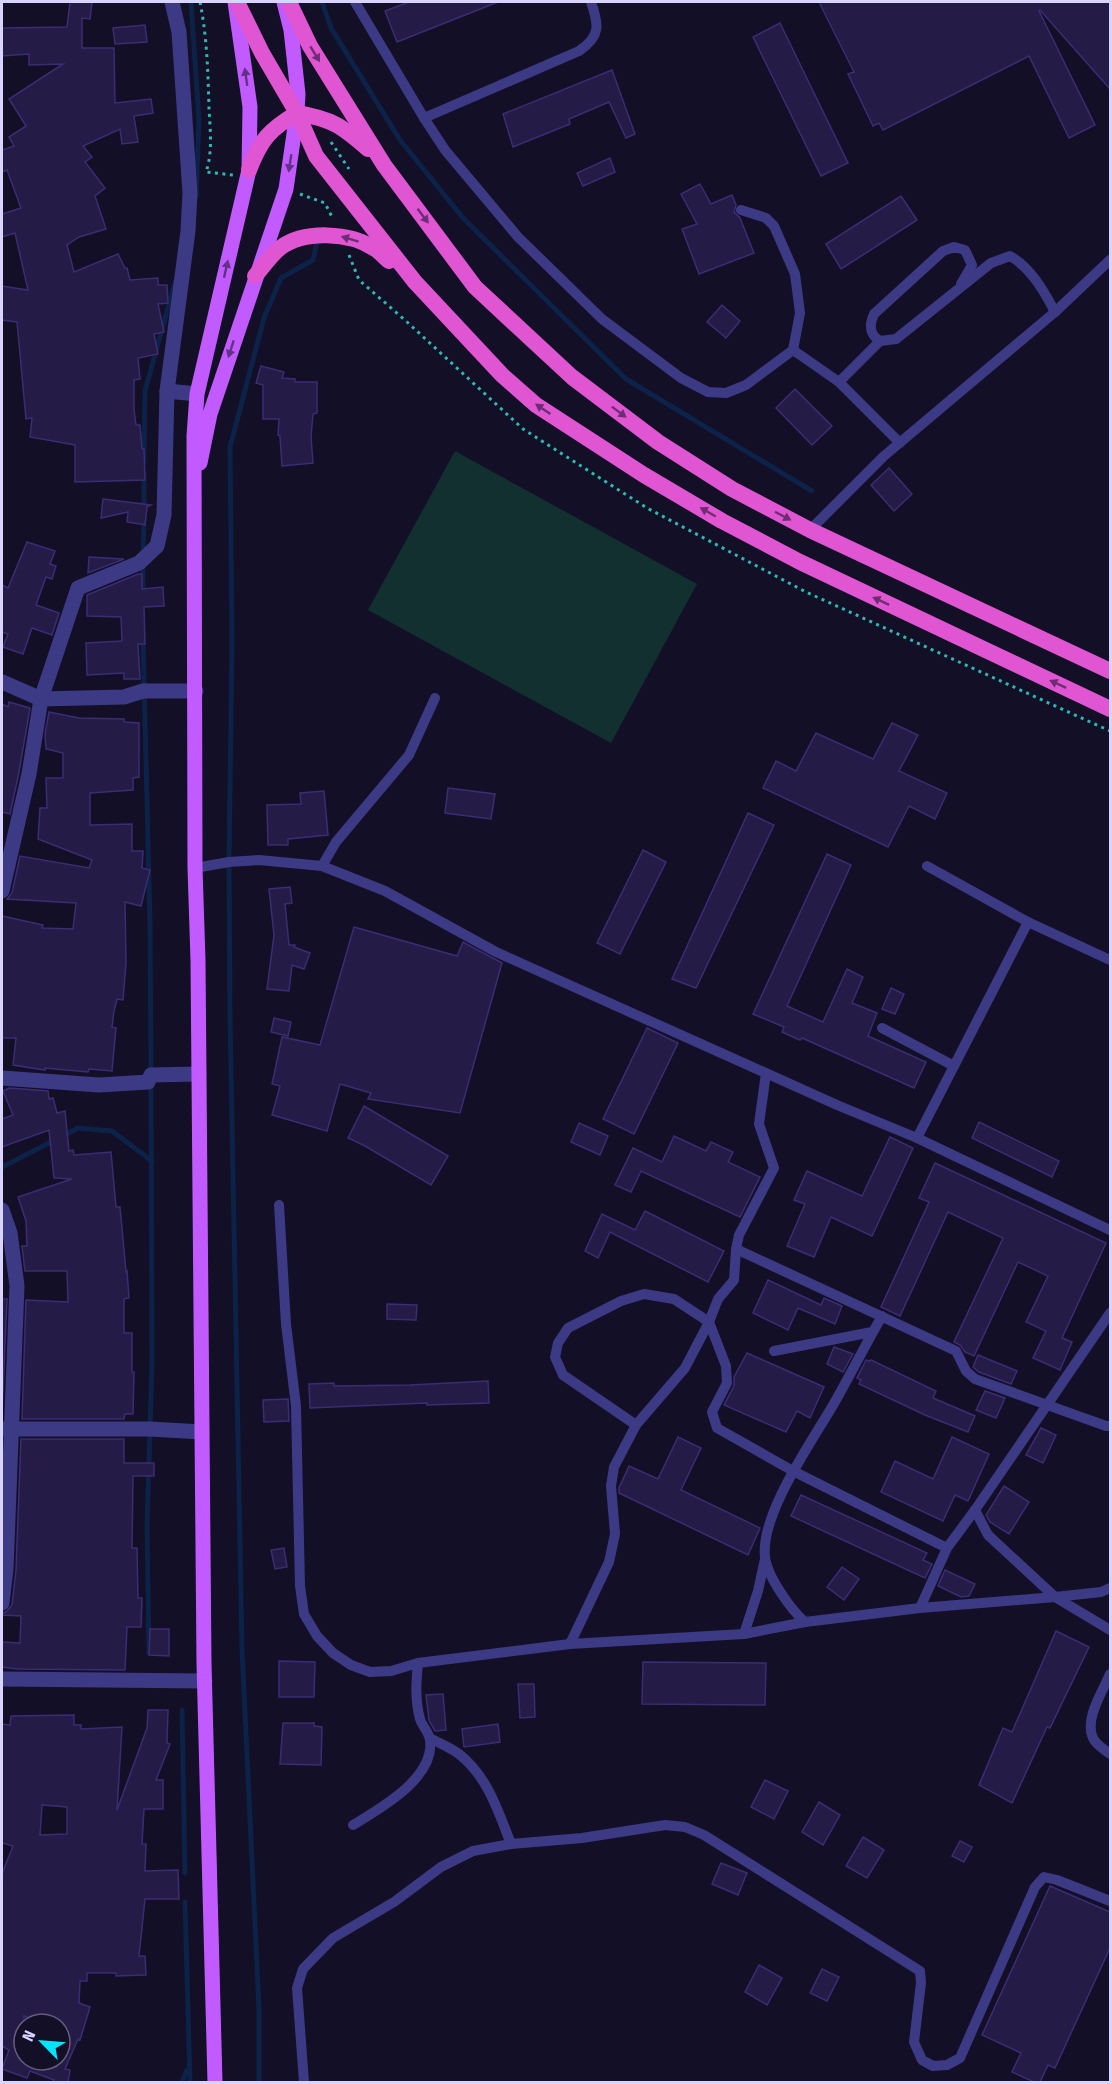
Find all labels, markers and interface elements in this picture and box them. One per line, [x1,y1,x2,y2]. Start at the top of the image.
one-way arrow [309,46,320,62]
one-way arrow [241,67,250,86]
one-way arrow [285,154,294,173]
one-way arrow [416,209,428,224]
one-way arrow [341,234,359,244]
one-way arrow [222,260,232,278]
one-way arrow [226,340,236,358]
one-way arrow [534,403,551,414]
one-way arrow [611,406,626,418]
one-way arrow [700,507,716,518]
one-way arrow [775,511,792,521]
one-way arrow [873,596,890,605]
one-way arrow [1049,680,1066,689]
north arrow [12,2012,72,2072]
text: N [18,2028,39,2044]

